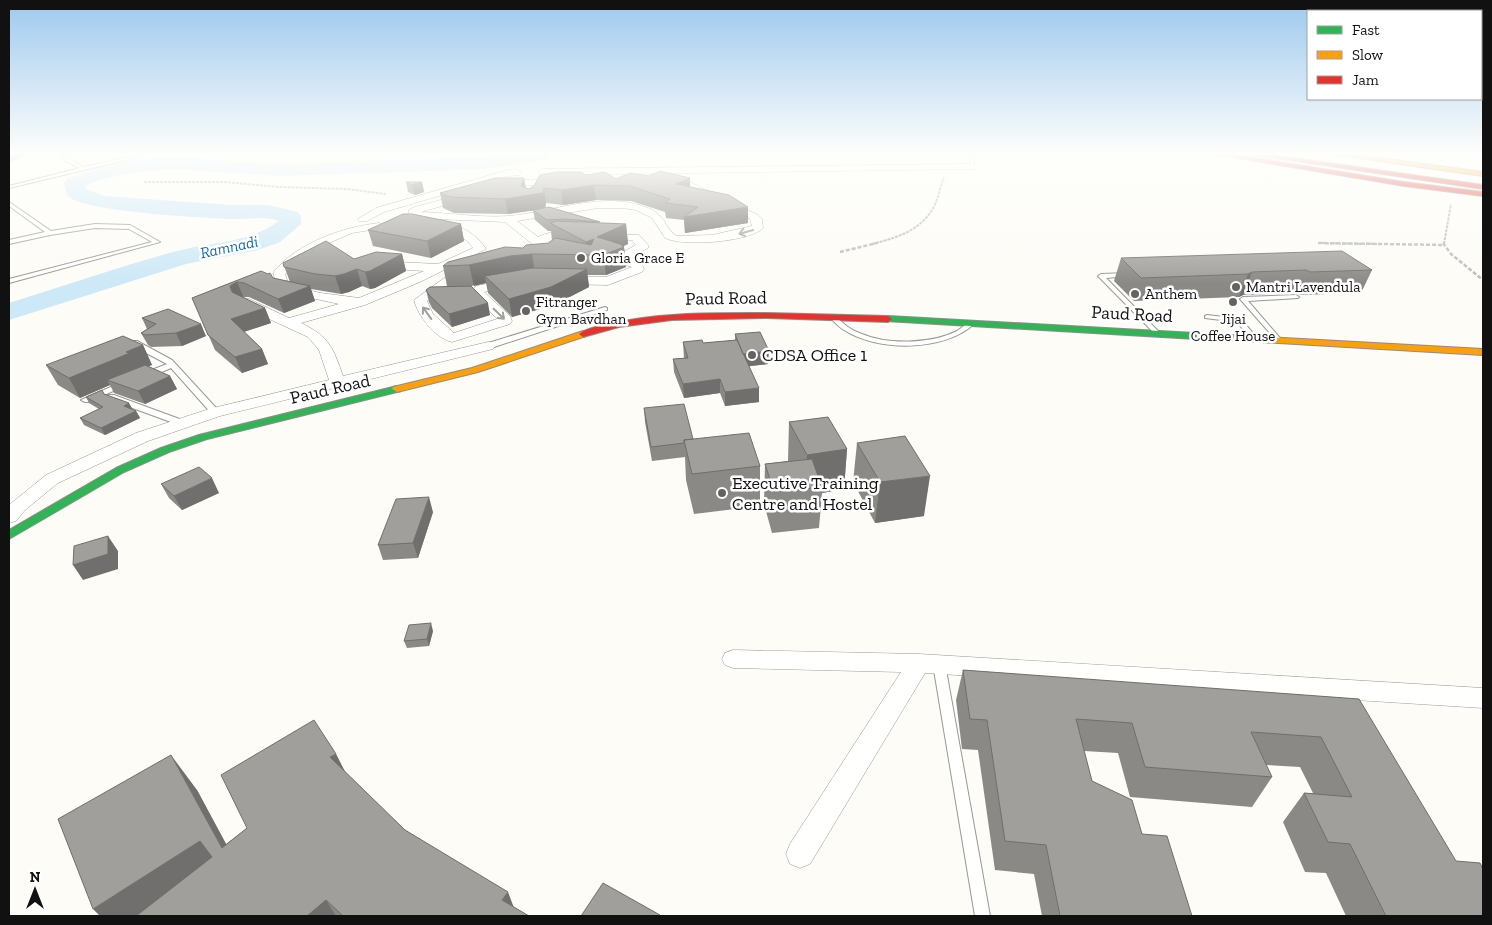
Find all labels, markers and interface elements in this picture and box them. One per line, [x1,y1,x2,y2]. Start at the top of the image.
legend [1307,10,1482,100]
text: Fast [1352,21,1380,39]
text: Slow [1352,46,1384,64]
text: Jam [1352,71,1379,89]
one-way arrow [738,228,754,238]
water label: Ramnadi [198,232,260,262]
place label: Gloria Grace E [591,249,684,267]
marker: Gloria Grace E [575,252,587,264]
place label: Mantri Lavendula [1246,278,1360,296]
marker: Mantri Lavendula [1230,281,1242,293]
place label: Anthem [1145,285,1197,303]
street label: Paud Road [685,286,767,310]
marker: Anthem [1129,288,1141,300]
place label: Fitranger Gym Bavdhan [536,293,627,328]
marker: Jijai Coffee House [1227,296,1239,308]
street label: Paud Road [1091,301,1173,327]
marker: Fitranger Gym Bavdhan [520,305,532,317]
one-way arrow [422,306,432,320]
one-way arrow [493,308,505,320]
place label: Jijai Coffee House [1191,310,1275,345]
place label: CDSA Office 1 [762,344,867,366]
marker: CDSA Office 1 [746,349,758,361]
street label: Paud Road [288,369,372,409]
place label: Executive Training Centre and Hostel [732,472,879,515]
marker: Executive Training Centre and Hostel [716,487,728,499]
north arrow [10,865,60,915]
text: N [30,869,41,886]

